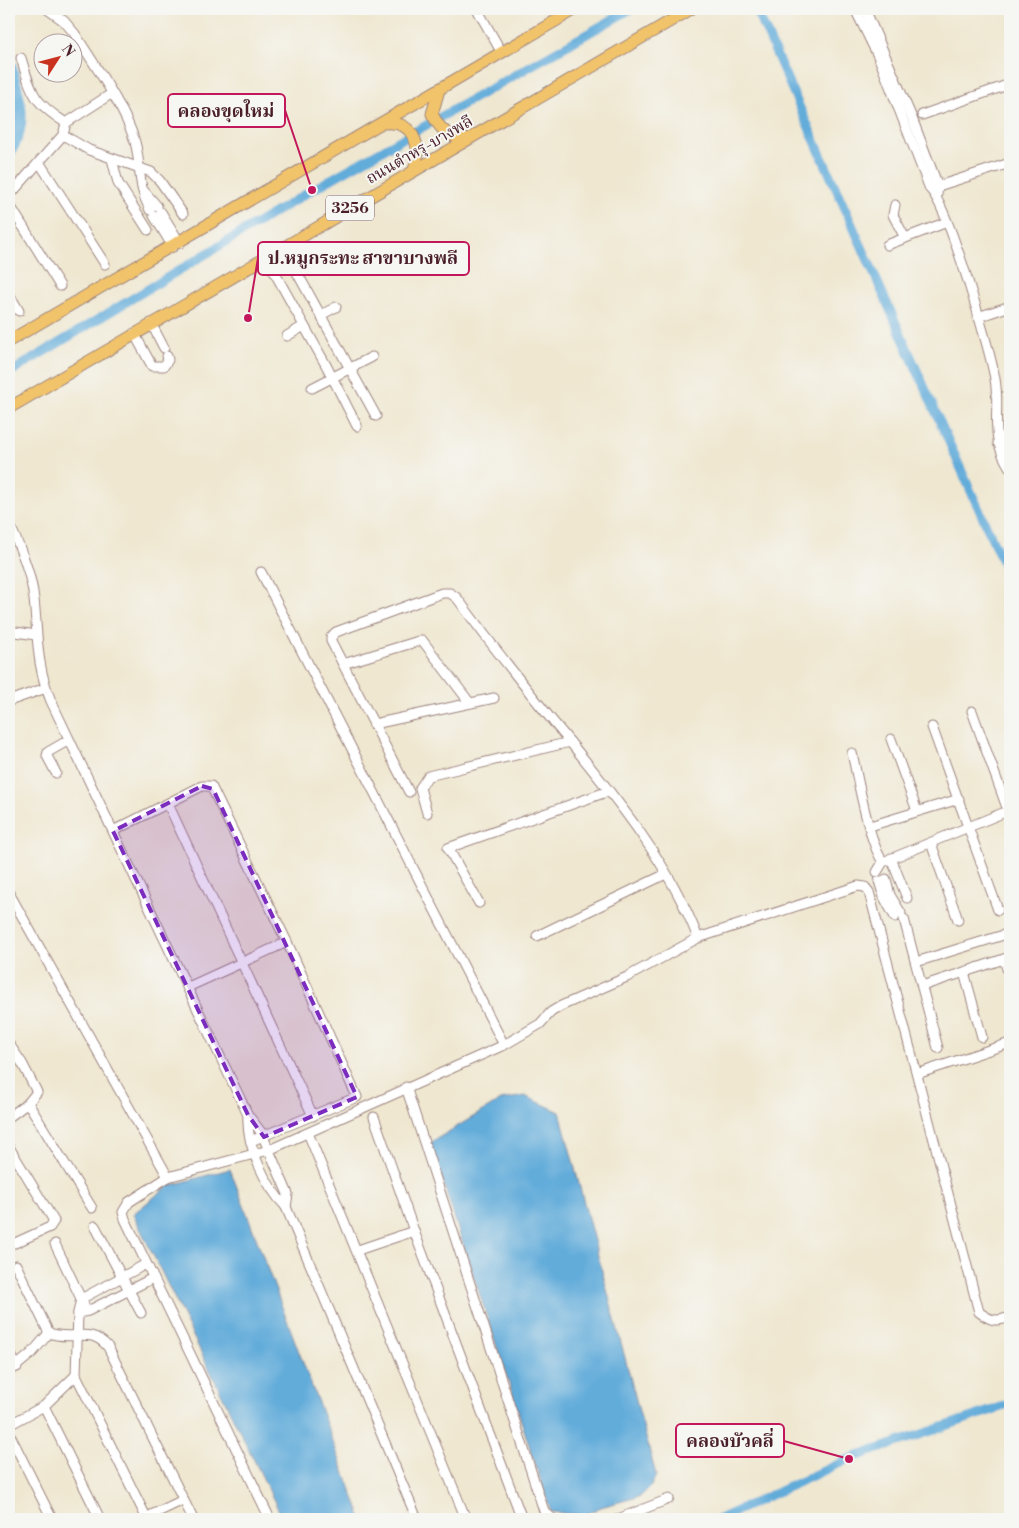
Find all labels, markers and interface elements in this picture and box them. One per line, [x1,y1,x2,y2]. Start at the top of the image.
north arrow [32,32,82,82]
text: N [57,41,78,61]
callout: คลองขุดใหม่ [168,94,285,127]
text: คลองขุดใหม่ [178,99,274,123]
street label: ถนนตำหรุ-บางพลี [362,111,477,189]
road number: 3256 [326,196,374,220]
callout: ป.หมูกระทะ สาขาบางพลี [258,242,469,275]
text: ป.หมูกระทะ สาขาบางพลี [268,247,458,270]
callout: คลองบัวคลี่ [676,1424,784,1457]
text: คลองบัวคลี่ [686,1427,774,1453]

